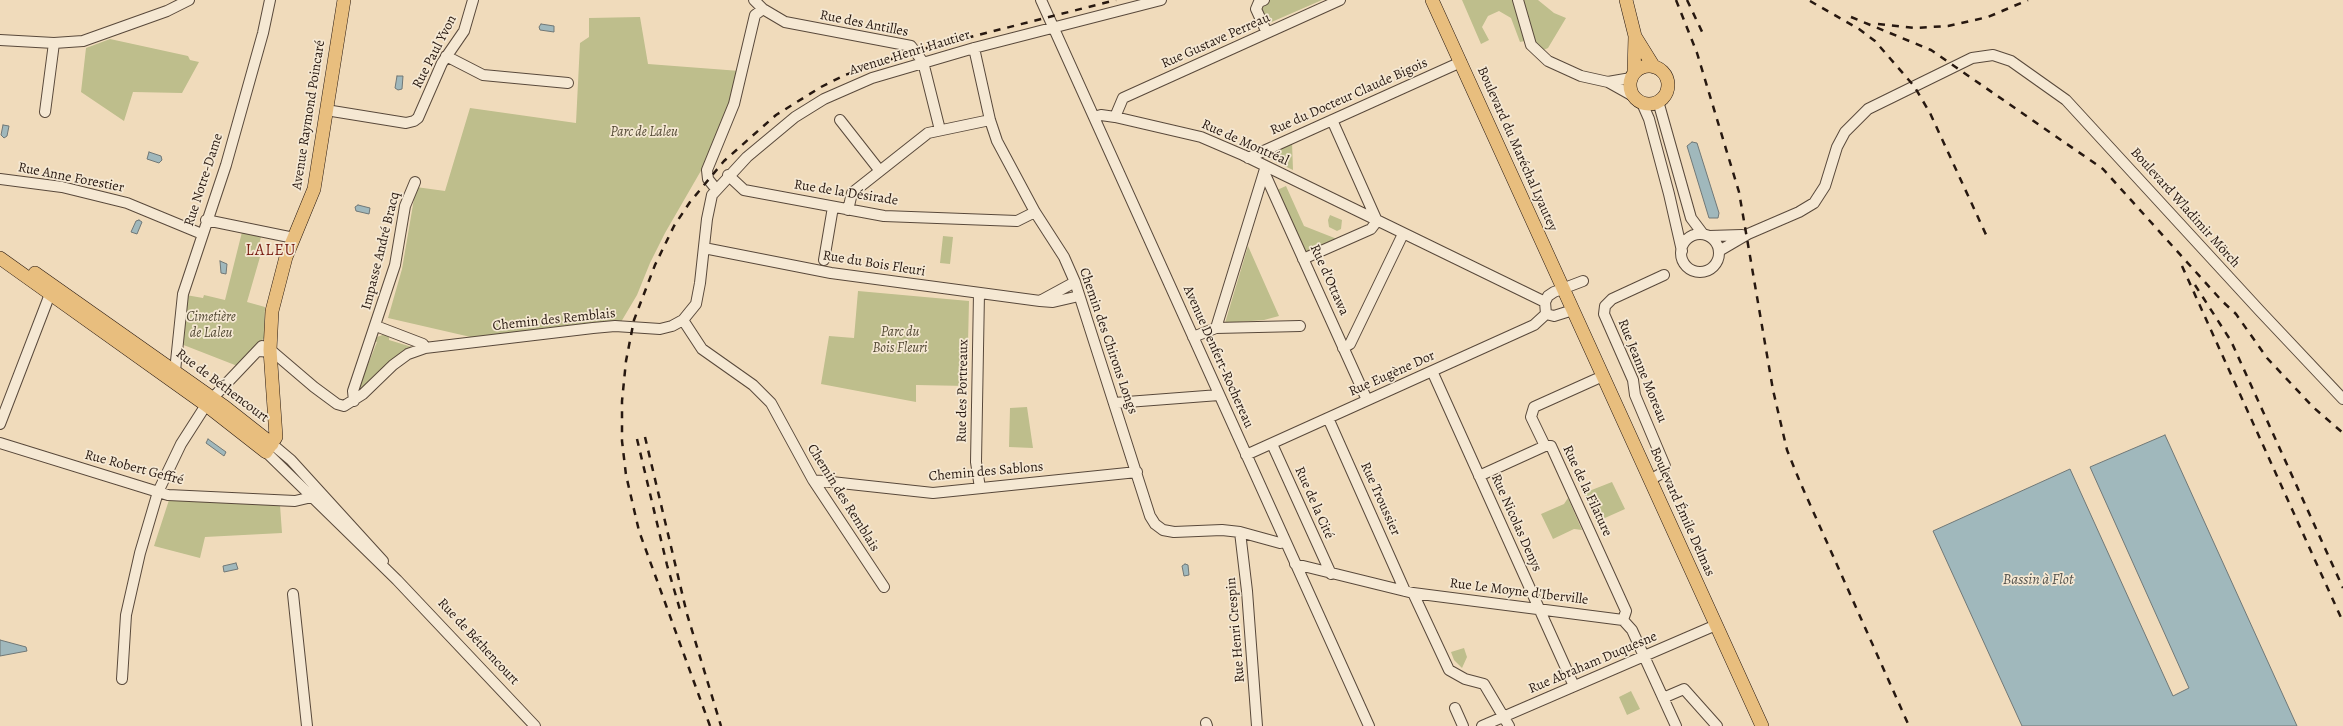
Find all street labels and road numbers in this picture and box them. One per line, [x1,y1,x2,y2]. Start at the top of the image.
street label: Rue des Antilles [818,7,910,41]
street label: Rue Gustave Perreau [1159,9,1273,73]
street label: Rue Paul Yvon [409,12,461,92]
street label: Avenue Henri Hautier [848,27,972,79]
street label: Avenue Raymond Poincaré [289,39,329,191]
street label: Rue du Docteur Claude Bigois [1268,55,1430,139]
street label: Boulevard du Maréchal Lyautey [1473,64,1561,234]
street label: Rue de Montréal [1199,116,1291,170]
street label: Rue Notre-Dame [181,131,227,229]
street label: Boulevard Wladimir Mörch [2127,145,2243,271]
street label: Rue Anne Forestier [16,159,126,197]
street label: Rue de la Désirade [793,176,899,210]
street label: Impasse André Bracq [358,190,404,312]
street label: Rue d'Ottawa [1306,242,1352,318]
street label: Rue du Bois Fleuri [821,248,927,280]
street label: Chemin des Chirons Longs [1075,266,1141,416]
street label: Avenue Denfert-Rochereau [1179,283,1257,431]
street label: Chemin des Remblais [492,305,616,335]
street label: Rue Jeanne Moreau [1614,317,1670,425]
street label: Rue des Portreaux [954,339,972,443]
street label: Rue de Béthencourt [172,346,272,426]
street label: Rue Eugène Dor [1346,348,1438,400]
street label: Chemin des Remblais [803,441,883,555]
street label: Rue de la Filature [1559,443,1615,539]
street label: Boulevard Émile Delmas [1646,445,1718,579]
street label: Rue Robert Geffré [83,447,185,489]
street label: Chemin des Sablons [928,459,1044,485]
street label: Rue Troussier [1356,460,1404,538]
street label: Rue de la Cité [1291,464,1337,542]
street label: Rue Nicolas Denys [1487,472,1545,574]
street label: Rue Le Moyne d'Iberville [1449,575,1589,609]
street label: Rue Henri Crespin [1223,577,1249,683]
street label: Rue de Béthencourt [434,595,522,689]
street label: Rue Abraham Duquesne [1526,628,1660,698]

